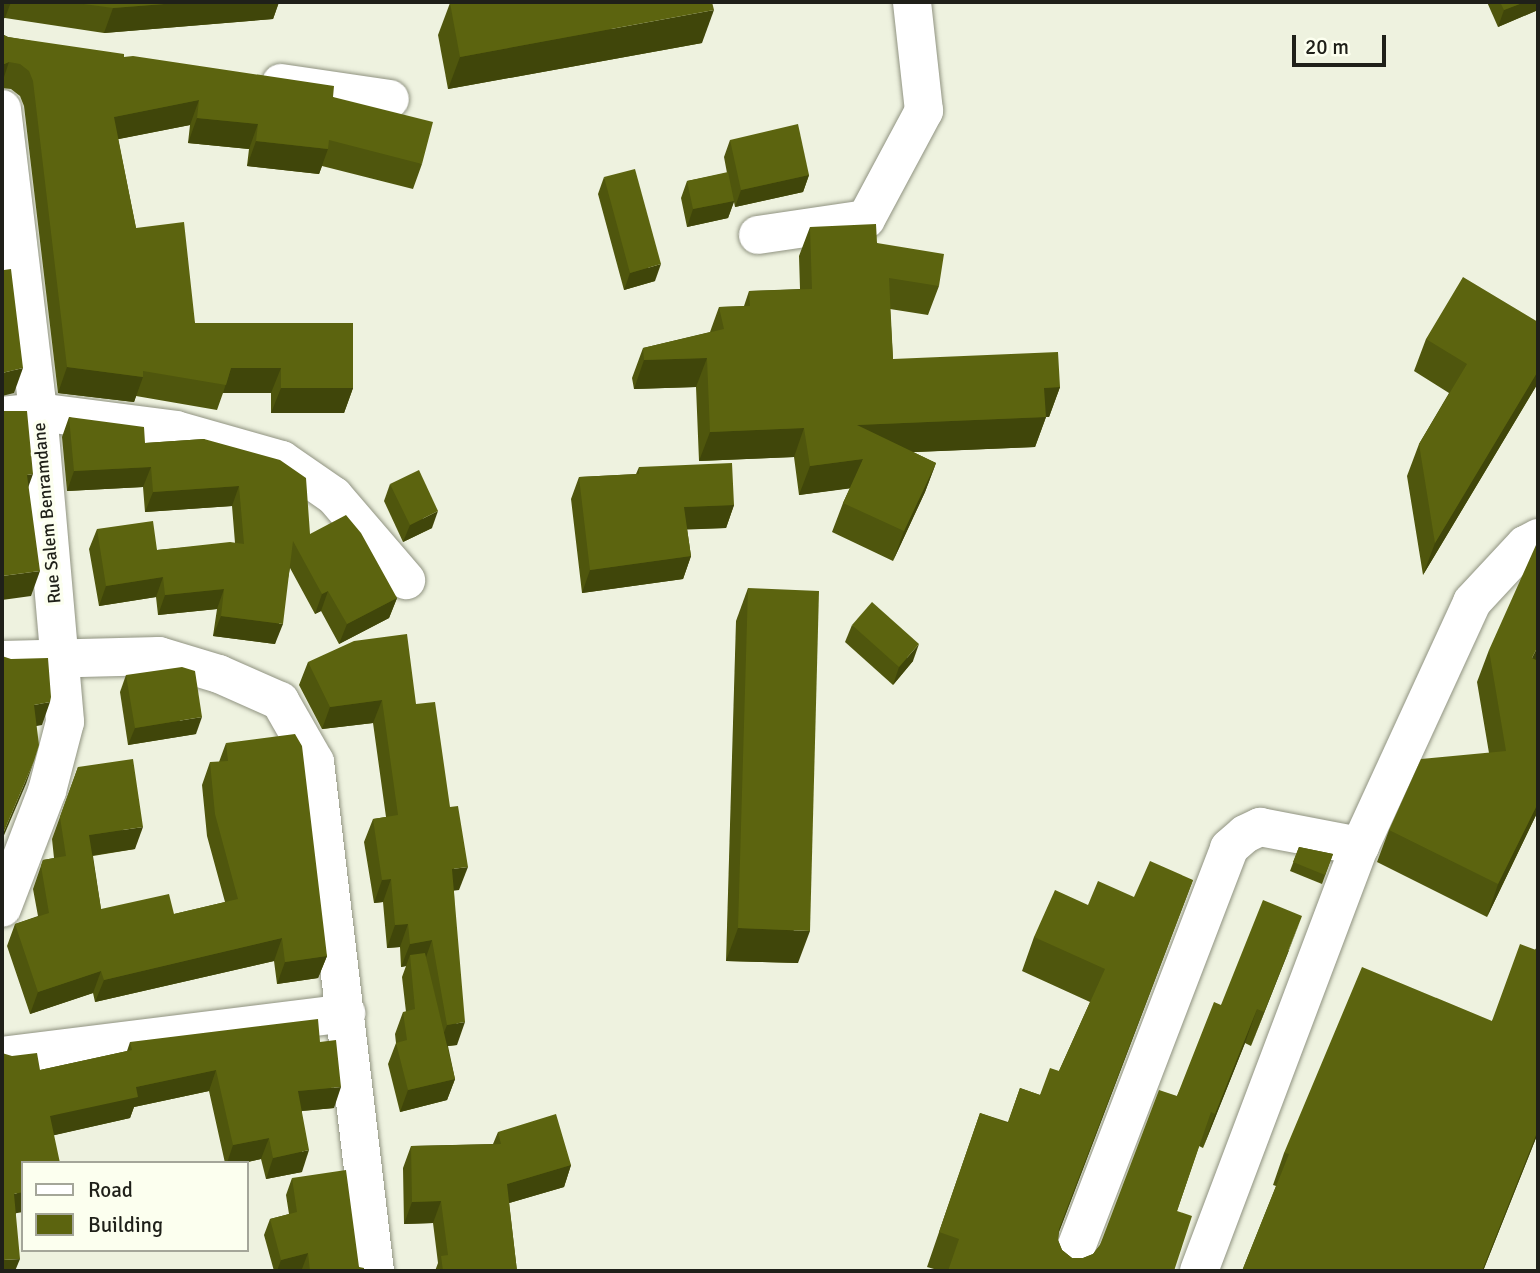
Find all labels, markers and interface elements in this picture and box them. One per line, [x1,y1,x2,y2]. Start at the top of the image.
scale bar [1295,21,1390,65]
text: 20 m [1305,34,1349,60]
street label: Rue Salem Benramdane [28,421,66,605]
legend [21,1161,248,1252]
text: Road [88,1177,133,1203]
text: Building [88,1212,163,1238]

